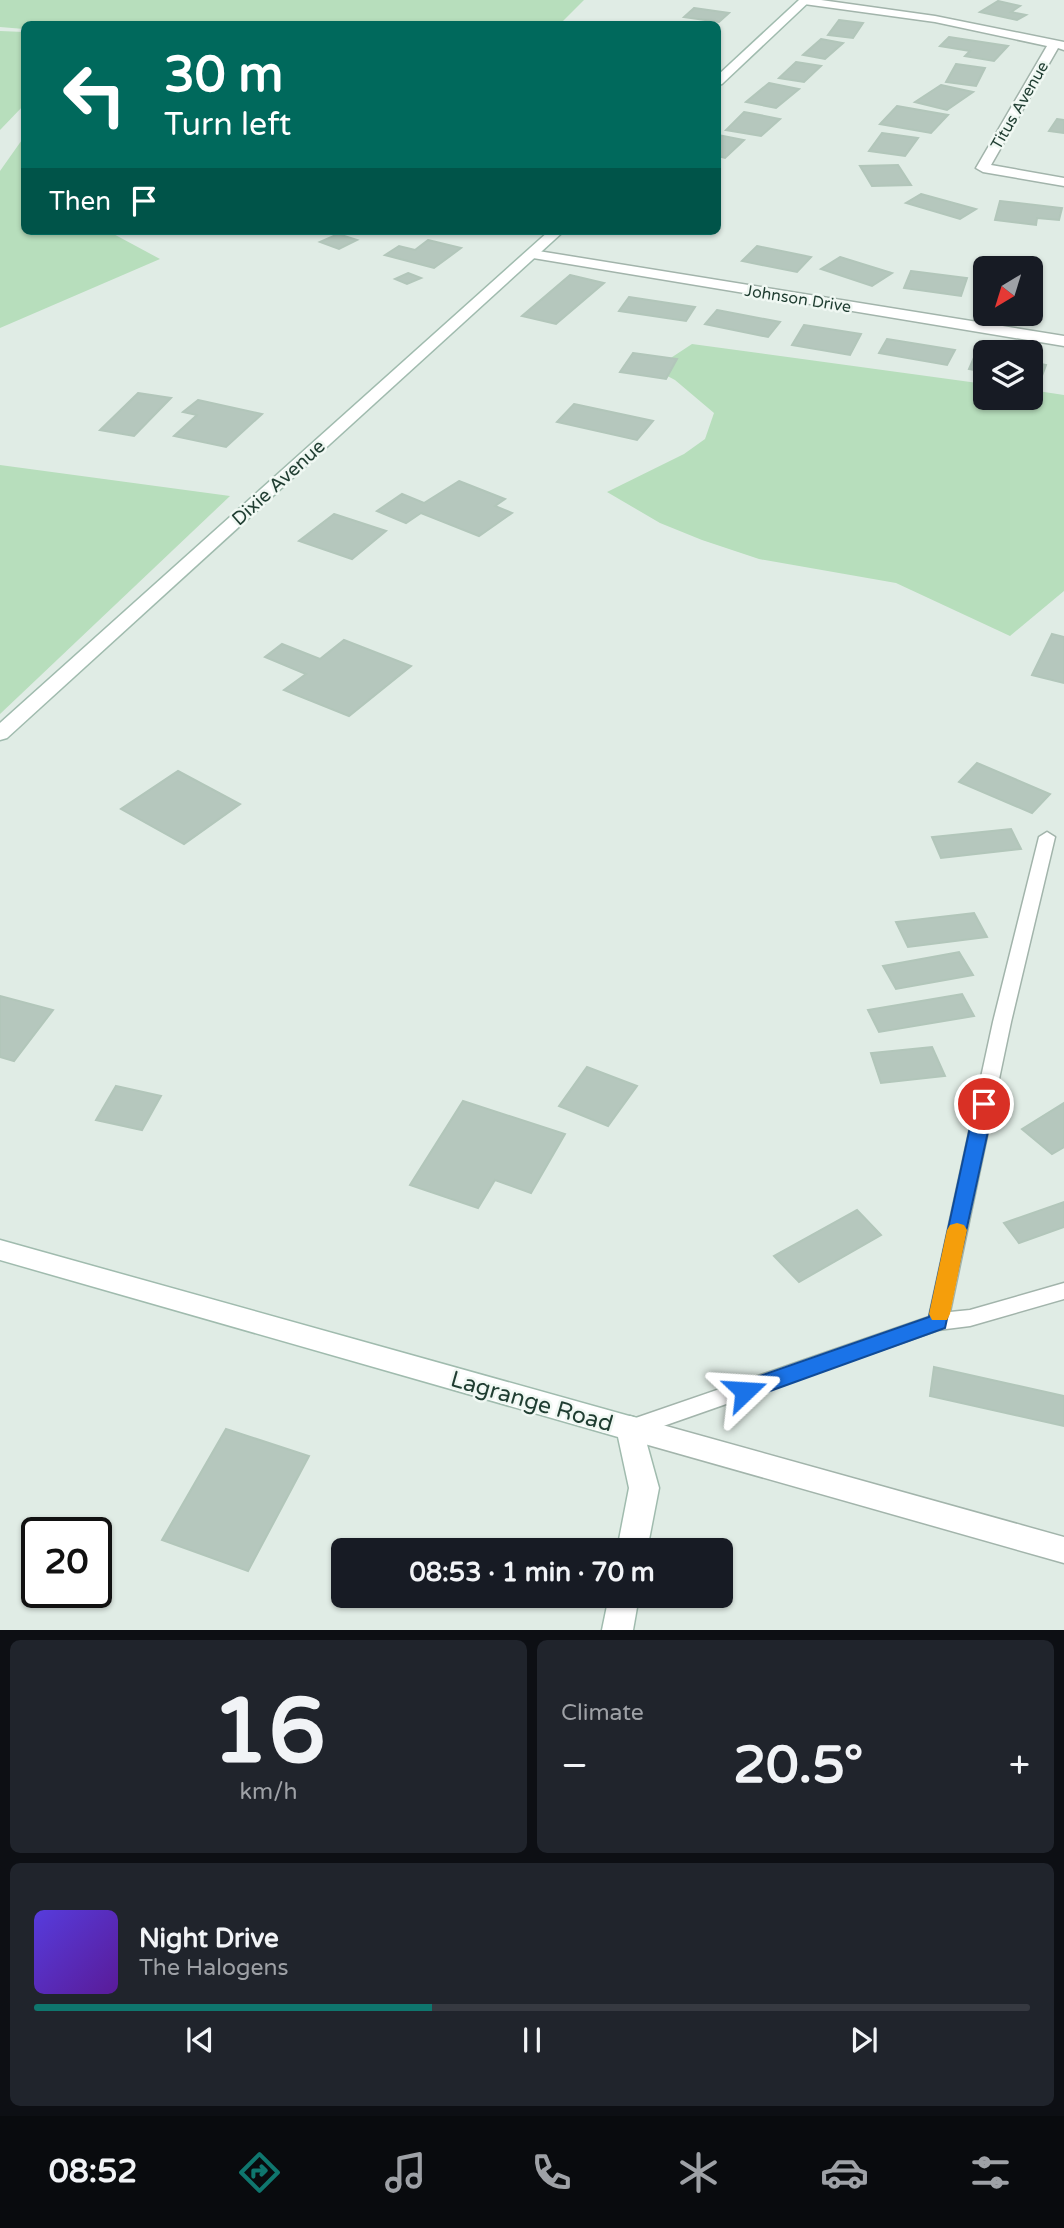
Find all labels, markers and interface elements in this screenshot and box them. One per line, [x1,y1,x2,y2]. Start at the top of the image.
text: 30 m [164,46,283,105]
icon: left [49,49,140,140]
street label: Titus Avenue [987,58,1053,153]
text: Turn left [164,106,291,144]
icon: arrive [125,182,163,220]
text: Then [49,186,111,217]
north arrow [973,256,1043,326]
map controls [973,256,1043,410]
street label: Johnson Drive [743,281,852,317]
button: layers [973,340,1043,410]
street label: Dixie Avenue [228,435,330,530]
pin [954,1074,1014,1134]
icon: arrive [965,1085,1003,1123]
position arrow [708,1354,782,1428]
street label: Lagrange Road [447,1365,616,1439]
speed limit sign: 20 [21,1517,112,1608]
text: 08:53 · 1 min · 70 m [409,1557,655,1588]
text: 16 [211,1677,326,1787]
text: Climate [561,1699,644,1727]
text: 20.5° [733,1734,863,1797]
text: − [561,1743,588,1789]
text: + [1009,1743,1030,1789]
text: km/h [240,1778,297,1806]
text: Night Drive [139,1923,279,1954]
text: The Halogens [139,1954,288,1982]
icon: previous [181,2021,219,2059]
icon: pause [513,2021,551,2059]
icon: next [845,2021,883,2059]
icon: directions [235,2148,284,2197]
icon: music [381,2148,430,2197]
icon: phone [527,2148,576,2197]
icon: climate [674,2148,723,2197]
icon: car [820,2148,869,2197]
icon: filters [966,2148,1015,2197]
text: 08:52 [49,2153,137,2191]

